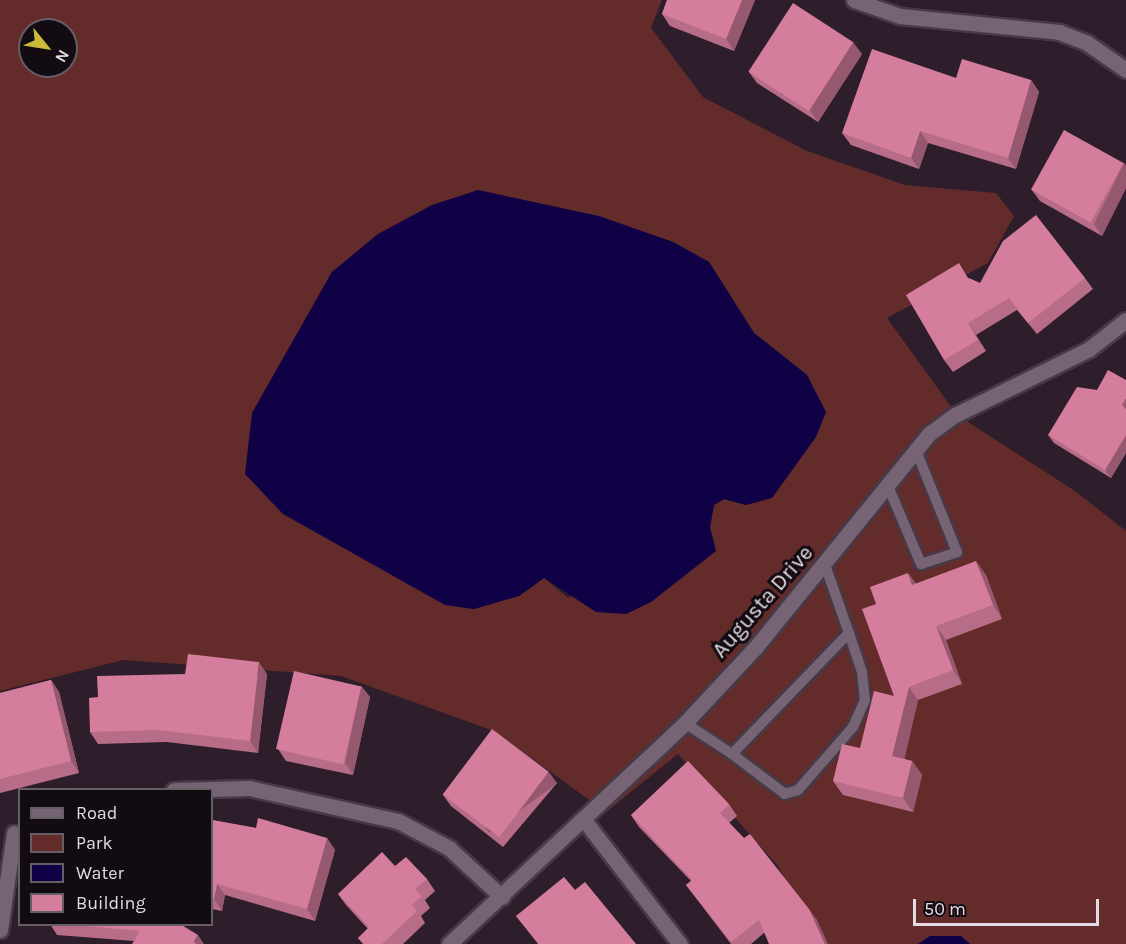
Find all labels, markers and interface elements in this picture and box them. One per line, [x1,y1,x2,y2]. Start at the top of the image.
north arrow [18,18,78,78]
text: N [51,47,73,66]
street label: Augusta Drive [707,540,819,664]
legend [18,788,213,926]
text: Road [76,802,117,824]
text: Park [76,832,113,854]
text: Water [76,862,124,884]
scale bar [916,887,1102,925]
text: Building [76,892,146,914]
text: 50 m [924,898,966,920]

